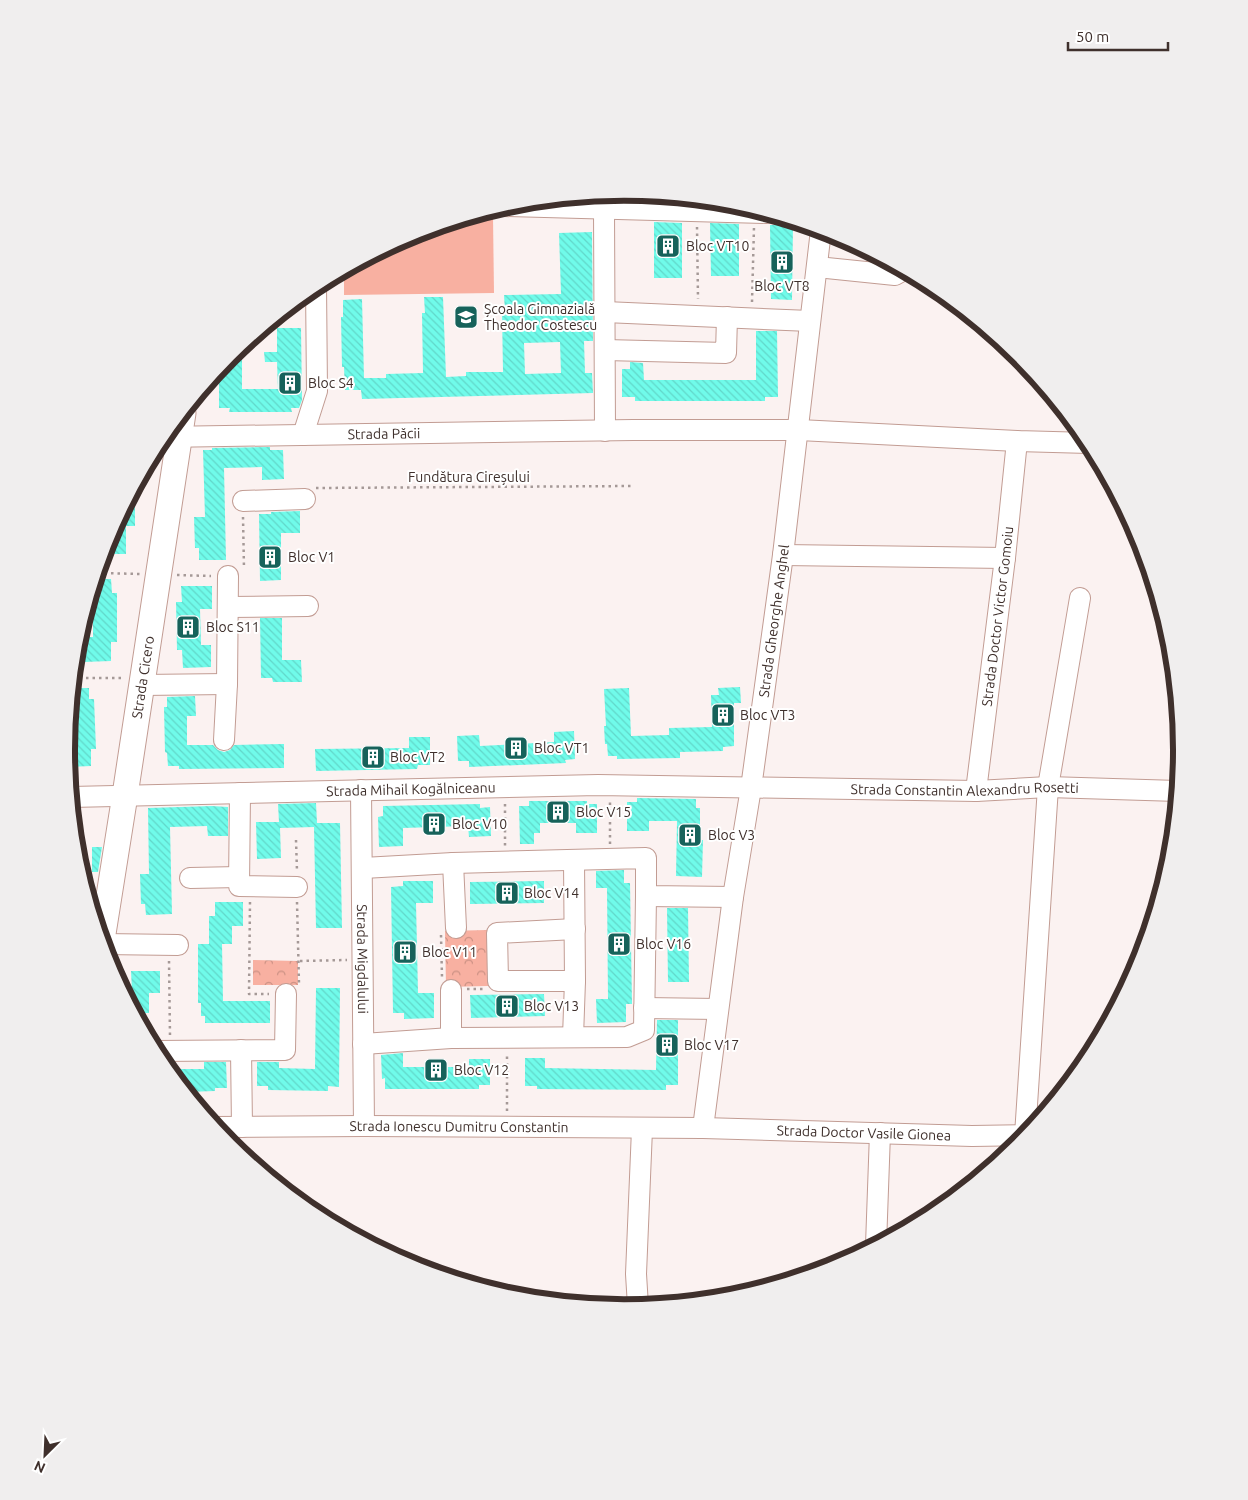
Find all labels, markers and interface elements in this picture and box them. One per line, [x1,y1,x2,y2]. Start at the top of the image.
scale bar [1068,20,1168,52]
text: 50 m [1076,28,1109,45]
building icon: Bloc VT10 [655,233,681,259]
place label: Bloc VT10 [686,238,749,254]
building icon: Bloc VT8 [769,249,795,275]
place label: Bloc VT8 [754,278,810,294]
place label: Școala Gimnazială Theodor Costescu [484,301,597,333]
school or university icon: Școala Gimnazială Theodor Costescu [453,304,479,330]
building icon: Bloc S4 [277,370,303,396]
place label: Bloc S4 [308,375,354,391]
street label: Strada Păcii [347,425,420,442]
street label: Fundătura Cireșului [408,469,530,485]
street label: Strada Doctor Victor Gomoiu [979,525,1016,707]
street label: Strada Gheorghe Anghel [756,543,792,698]
building icon: Bloc V1 [257,544,283,570]
place label: Bloc V1 [288,549,335,565]
building icon: Bloc S11 [175,614,201,640]
place label: Bloc S11 [206,619,260,635]
street label: Strada Cicero [129,635,157,720]
building icon: Bloc VT3 [710,702,736,728]
place label: Bloc VT3 [740,707,795,723]
building icon: Bloc VT1 [503,735,529,761]
place label: Bloc VT1 [534,740,589,756]
building icon: Bloc VT2 [360,744,386,770]
place label: Bloc VT2 [390,749,445,765]
street label: Strada Mihail Kogălniceanu [326,779,496,799]
street label: Strada Constantin Alexandru Rosetti [851,779,1079,799]
building icon: Bloc V15 [545,799,571,825]
place label: Bloc V15 [576,804,631,820]
building icon: Bloc V10 [421,811,447,837]
place label: Bloc V10 [452,816,507,832]
building icon: Bloc V3 [677,822,703,848]
place label: Bloc V3 [708,827,755,843]
building icon: Bloc V14 [494,880,520,906]
place label: Bloc V14 [524,885,579,901]
street label: Strada Migdalului [354,904,371,1014]
building icon: Bloc V16 [606,931,632,957]
place label: Bloc V16 [636,936,691,952]
building icon: Bloc V11 [392,939,418,965]
place label: Bloc V11 [422,944,477,960]
building icon: Bloc V13 [494,993,520,1019]
place label: Bloc V13 [524,998,579,1014]
building icon: Bloc V17 [654,1032,680,1058]
place label: Bloc V17 [684,1037,739,1053]
building icon: Bloc V12 [423,1057,449,1083]
place label: Bloc V12 [454,1062,509,1078]
street label: Strada Ionescu Dumitru Constantin [349,1118,569,1135]
street label: Strada Doctor Vasile Gionea [776,1122,951,1143]
north arrow [20,1430,70,1480]
text: N [32,1457,48,1476]

